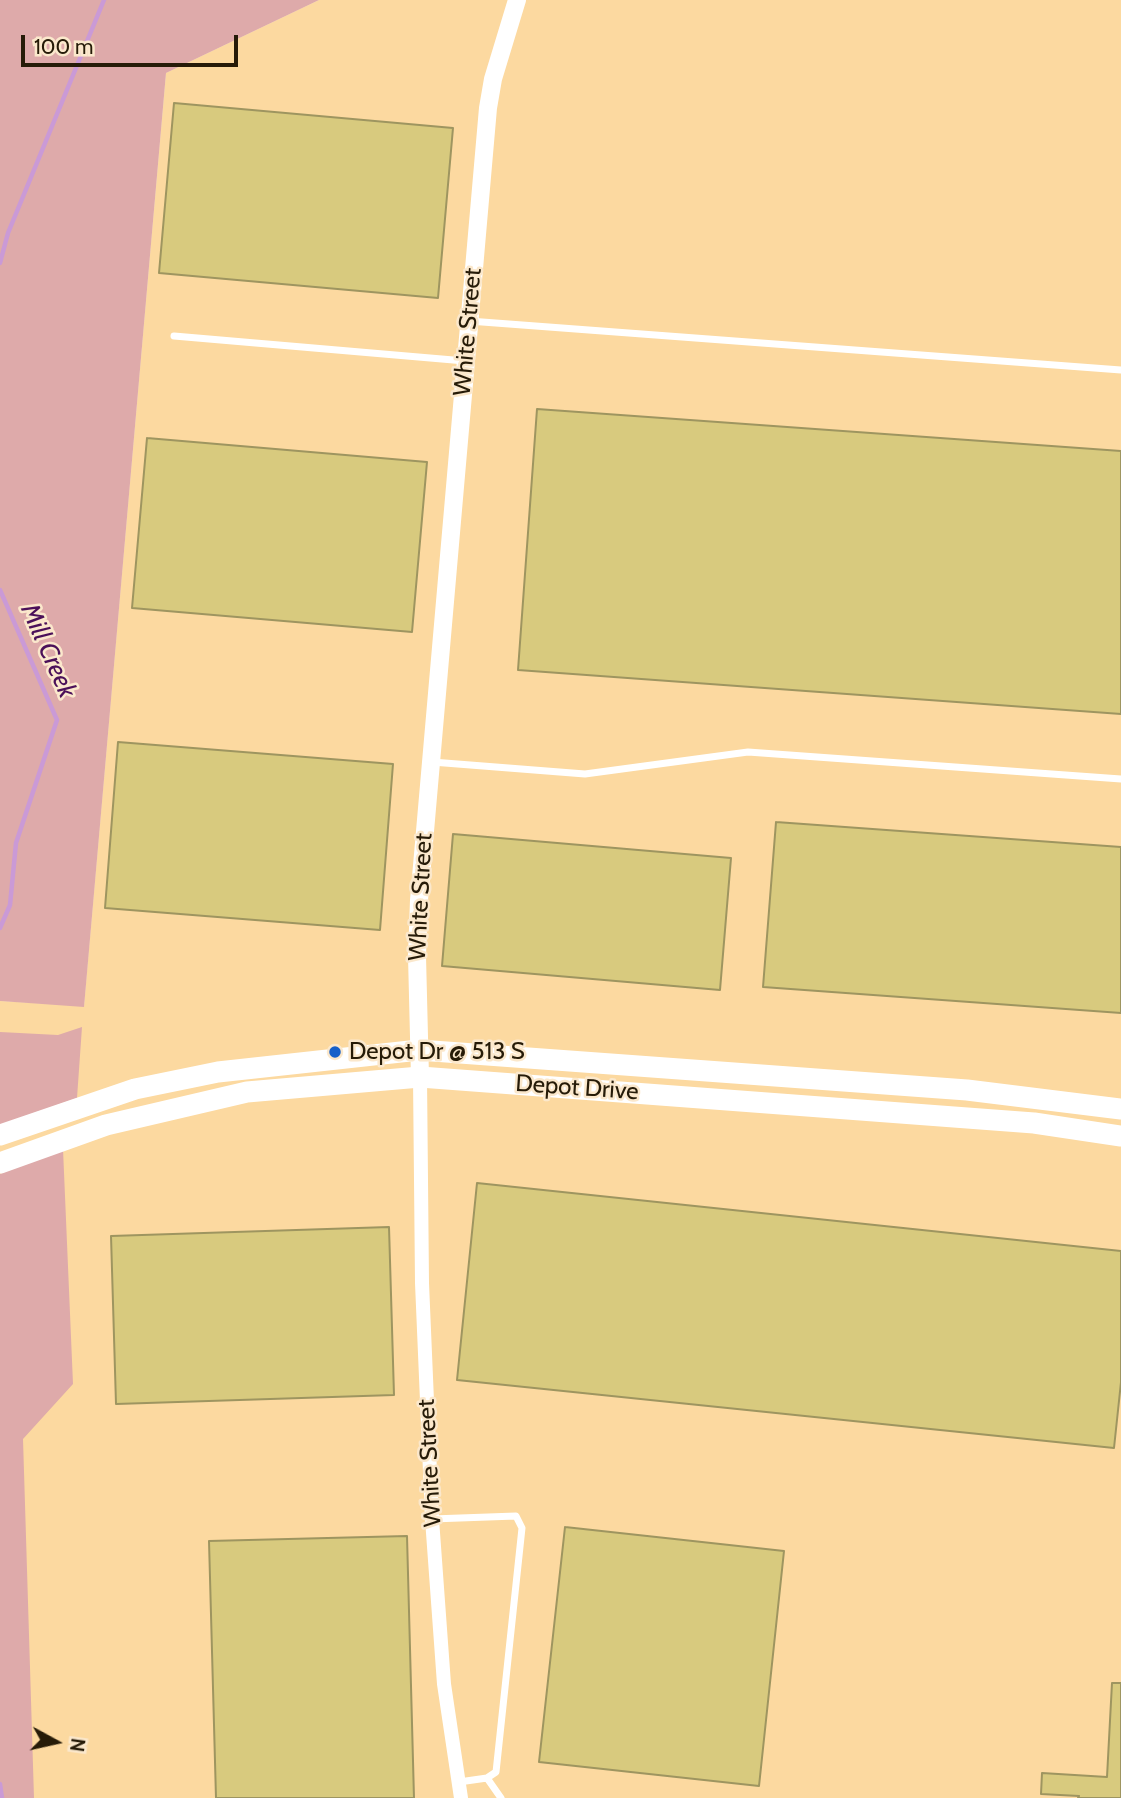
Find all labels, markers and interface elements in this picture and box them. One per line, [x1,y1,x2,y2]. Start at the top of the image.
scale bar [24,21,242,65]
text: 100 m [34,34,93,59]
street label: White Street [448,267,488,397]
water label: Mill Creek [13,599,83,703]
street label: White Street [403,832,439,962]
place label: Depot Dr @ 513 S [349,1038,525,1066]
marker: Depot Dr @ 513 S [327,1044,343,1060]
street label: Depot Drive [514,1069,640,1107]
street label: White Street [412,1398,448,1528]
north arrow [21,1707,91,1777]
text: N [65,1737,90,1753]

